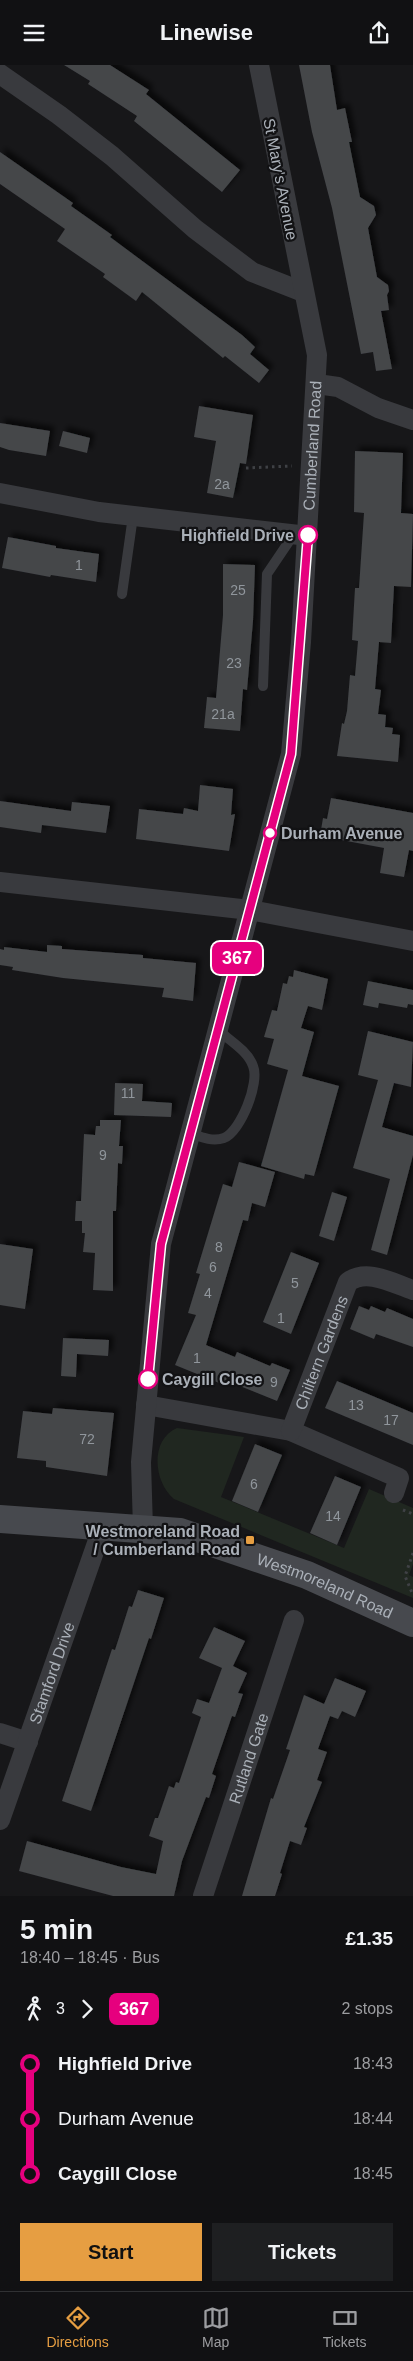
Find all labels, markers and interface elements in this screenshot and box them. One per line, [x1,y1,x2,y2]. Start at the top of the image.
icon: menu [20,19,48,47]
icon: share [365,19,393,47]
text: Linewise [160,20,253,45]
street label: St Mary's Avenue [260,117,301,242]
street label: Cumberland Road [300,380,325,511]
house number: 2a [214,476,230,492]
marker: Highfield Drive [298,525,318,545]
place label: Highfield Drive [181,527,294,544]
house number: 1 [75,557,83,573]
house number: 25 [230,582,246,598]
house number: 23 [226,655,242,671]
house number: 21a [211,706,235,722]
place label: Durham Avenue [281,825,403,842]
marker: Durham Avenue [263,826,277,840]
line badge: 367 [208,942,266,974]
text: 367 [222,948,252,968]
house number: 11 [121,1085,135,1101]
house number: 9 [99,1147,107,1163]
house number: 8 [215,1239,223,1255]
house number: 6 [209,1259,217,1275]
house number: 5 [291,1275,299,1291]
house number: 4 [204,1285,212,1301]
street label: Chiltern Gardens [292,1293,351,1412]
house number: 1 [277,1310,285,1326]
house number: 1 [193,1350,201,1366]
marker: Caygill Close [138,1369,158,1389]
place label: Caygill Close [162,1371,263,1388]
house number: 9 [270,1374,278,1390]
house number: 13 [348,1397,364,1413]
house number: 17 [383,1412,399,1428]
house number: 72 [79,1431,95,1447]
house number: 6 [250,1476,258,1492]
house number: 14 [325,1508,341,1524]
place label: Westmoreland Road / Cumberland Road [86,1523,240,1558]
marker: Westmoreland Road / Cumberland Road [244,1534,256,1546]
street label: Westmoreland Road [255,1551,395,1622]
street label: Stamford Drive [26,1620,78,1726]
street label: Rutland Gate [226,1711,272,1806]
text: 5 min [20,1914,93,1945]
text: £1.35 [345,1928,393,1949]
text: 18:40 – 18:45 · Bus [20,1949,160,1966]
icon: walk [20,1995,48,2023]
icon: forward [73,1995,101,2023]
text: 367 [119,1999,149,2019]
text: 3 [56,2000,65,2017]
text: 2 stops [341,2000,393,2017]
text: Highfield Drive [58,2053,192,2074]
text: 18:43 [353,2055,393,2072]
text: Durham Avenue [58,2108,194,2129]
text: 18:44 [353,2110,393,2127]
text: Caygill Close [58,2163,177,2184]
text: 18:45 [353,2165,393,2182]
button: Start [20,2223,202,2281]
button: Tickets [212,2223,393,2281]
tab: Directions [46,2304,109,2350]
tab: Map [202,2304,230,2350]
tab: Tickets [323,2304,367,2350]

